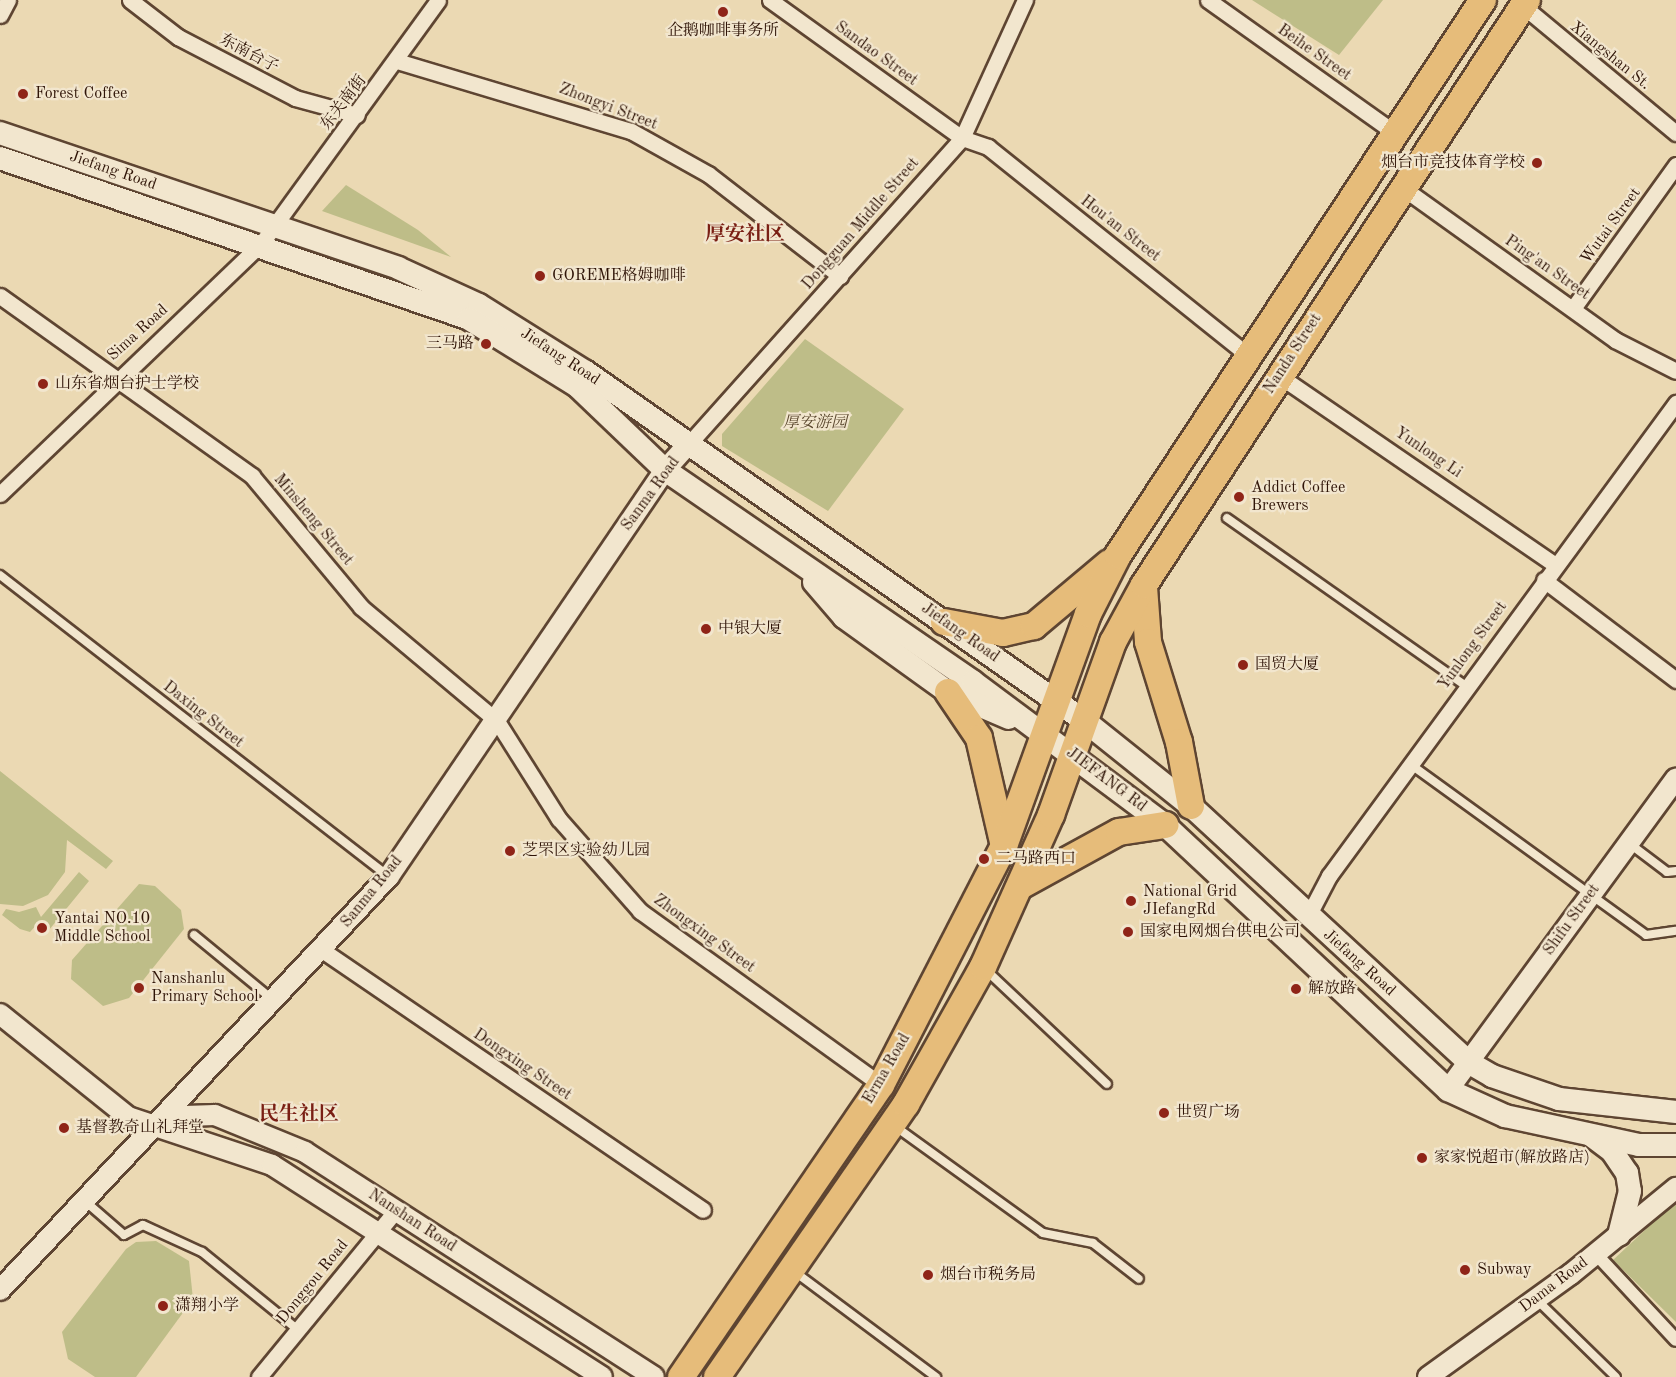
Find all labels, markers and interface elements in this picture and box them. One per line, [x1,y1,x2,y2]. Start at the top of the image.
marker: 企鹅咖啡事务所 [716,5,730,19]
street label: Sandao Street [831,18,921,90]
street label: Xiangshan St. [1566,18,1654,94]
place label: 企鹅咖啡事务所 [667,21,779,41]
street label: Beihe Street [1273,21,1355,85]
street label: 东南台子 [216,31,282,77]
street label: 东关南街 [317,72,371,134]
street label: Zhongyi Street [556,79,660,135]
place label: Forest Coffee [35,84,127,104]
marker: Forest Coffee [16,87,30,101]
street label: Jiefang Road [67,147,159,195]
place label: 烟台市竞技体育学校 [1381,153,1525,173]
street label: Dongguan Middle Street [798,154,924,294]
marker: 烟台市竞技体育学校 [1530,156,1544,170]
street label: Wutai Street [1577,184,1645,268]
street label: Hou'an Street [1076,192,1164,266]
district label: 厚安社区 [705,223,785,247]
street label: Ping'an Street [1501,232,1593,304]
place label: GOREME格姆咖啡 [552,266,686,286]
marker: GOREME格姆咖啡 [533,269,547,283]
street label: Sima Road [104,301,172,365]
street label: Nanda Street [1260,310,1326,398]
street label: Jiefang Road [517,324,603,390]
place label: 三马路 [426,334,474,354]
marker: 三马路 [479,337,493,351]
place label: 山东省烟台护士学校 [55,374,199,394]
marker: 山东省烟台护士学校 [36,377,50,391]
park label: 厚安游园 [783,413,847,433]
street label: Yunlong Li [1391,423,1465,483]
street label: Sanma Road [618,453,684,535]
street label: Minsheng Street [269,470,357,570]
place label: Addict Coffee Brewers [1251,478,1345,516]
marker: Addict Coffee Brewers [1232,490,1246,504]
street label: Yunlong Street [1434,598,1512,694]
street label: Jiefang Road [917,599,1003,667]
place label: 中银大厦 [718,619,782,639]
marker: 中银大厦 [699,622,713,636]
place label: 国贸大厦 [1255,655,1319,675]
marker: 国贸大厦 [1236,658,1250,672]
street label: Daxing Street [159,678,247,752]
street label: JIEFANG Rd [1062,744,1150,816]
place label: 芝罘区实验幼儿园 [522,841,650,861]
marker: 芝罘区实验幼儿园 [503,844,517,858]
place label: 二马路西口 [996,849,1076,869]
street label: Sanma Road [337,852,407,932]
marker: 二马路西口 [977,852,991,866]
street label: Shifu Street [1540,881,1604,959]
place label: National Grid JIefangRd [1143,882,1237,920]
street label: Zhongxing Street [649,891,759,977]
marker: National Grid JIefangRd [1124,894,1138,908]
place label: Yantai NO.10 Middle School [54,909,150,947]
marker: Yantai NO.10 Middle School [35,921,49,935]
place label: 国家电网烟台供电公司 [1140,922,1300,942]
marker: 国家电网烟台供电公司 [1121,925,1135,939]
street label: Jiefang Road [1319,925,1399,1001]
place label: Nanshanlu Primary School [151,969,259,1007]
place label: 解放路 [1308,979,1356,999]
marker: Nanshanlu Primary School [132,981,146,995]
marker: 解放路 [1289,982,1303,996]
street label: Dongxing Street [469,1025,575,1105]
street label: Erma Road [859,1030,915,1108]
district label: 民生社区 [259,1103,339,1127]
place label: 世贸广场 [1176,1103,1240,1123]
marker: 世贸广场 [1157,1106,1171,1120]
place label: 基督教奇山礼拜堂 [76,1118,204,1138]
marker: 基督教奇山礼拜堂 [57,1121,71,1135]
place label: 家家悦超市(解放路店) [1434,1148,1590,1168]
marker: 家家悦超市(解放路店) [1415,1151,1429,1165]
street label: Nanshan Road [364,1185,460,1257]
street label: Donggou Road [273,1236,353,1328]
street label: Dama Road [1516,1253,1592,1317]
place label: Subway [1477,1260,1531,1280]
marker: Subway [1458,1263,1472,1277]
place label: 烟台市税务局 [940,1265,1036,1285]
marker: 烟台市税务局 [921,1268,935,1282]
place label: 潇翔小学 [175,1296,239,1316]
marker: 潇翔小学 [156,1299,170,1313]

